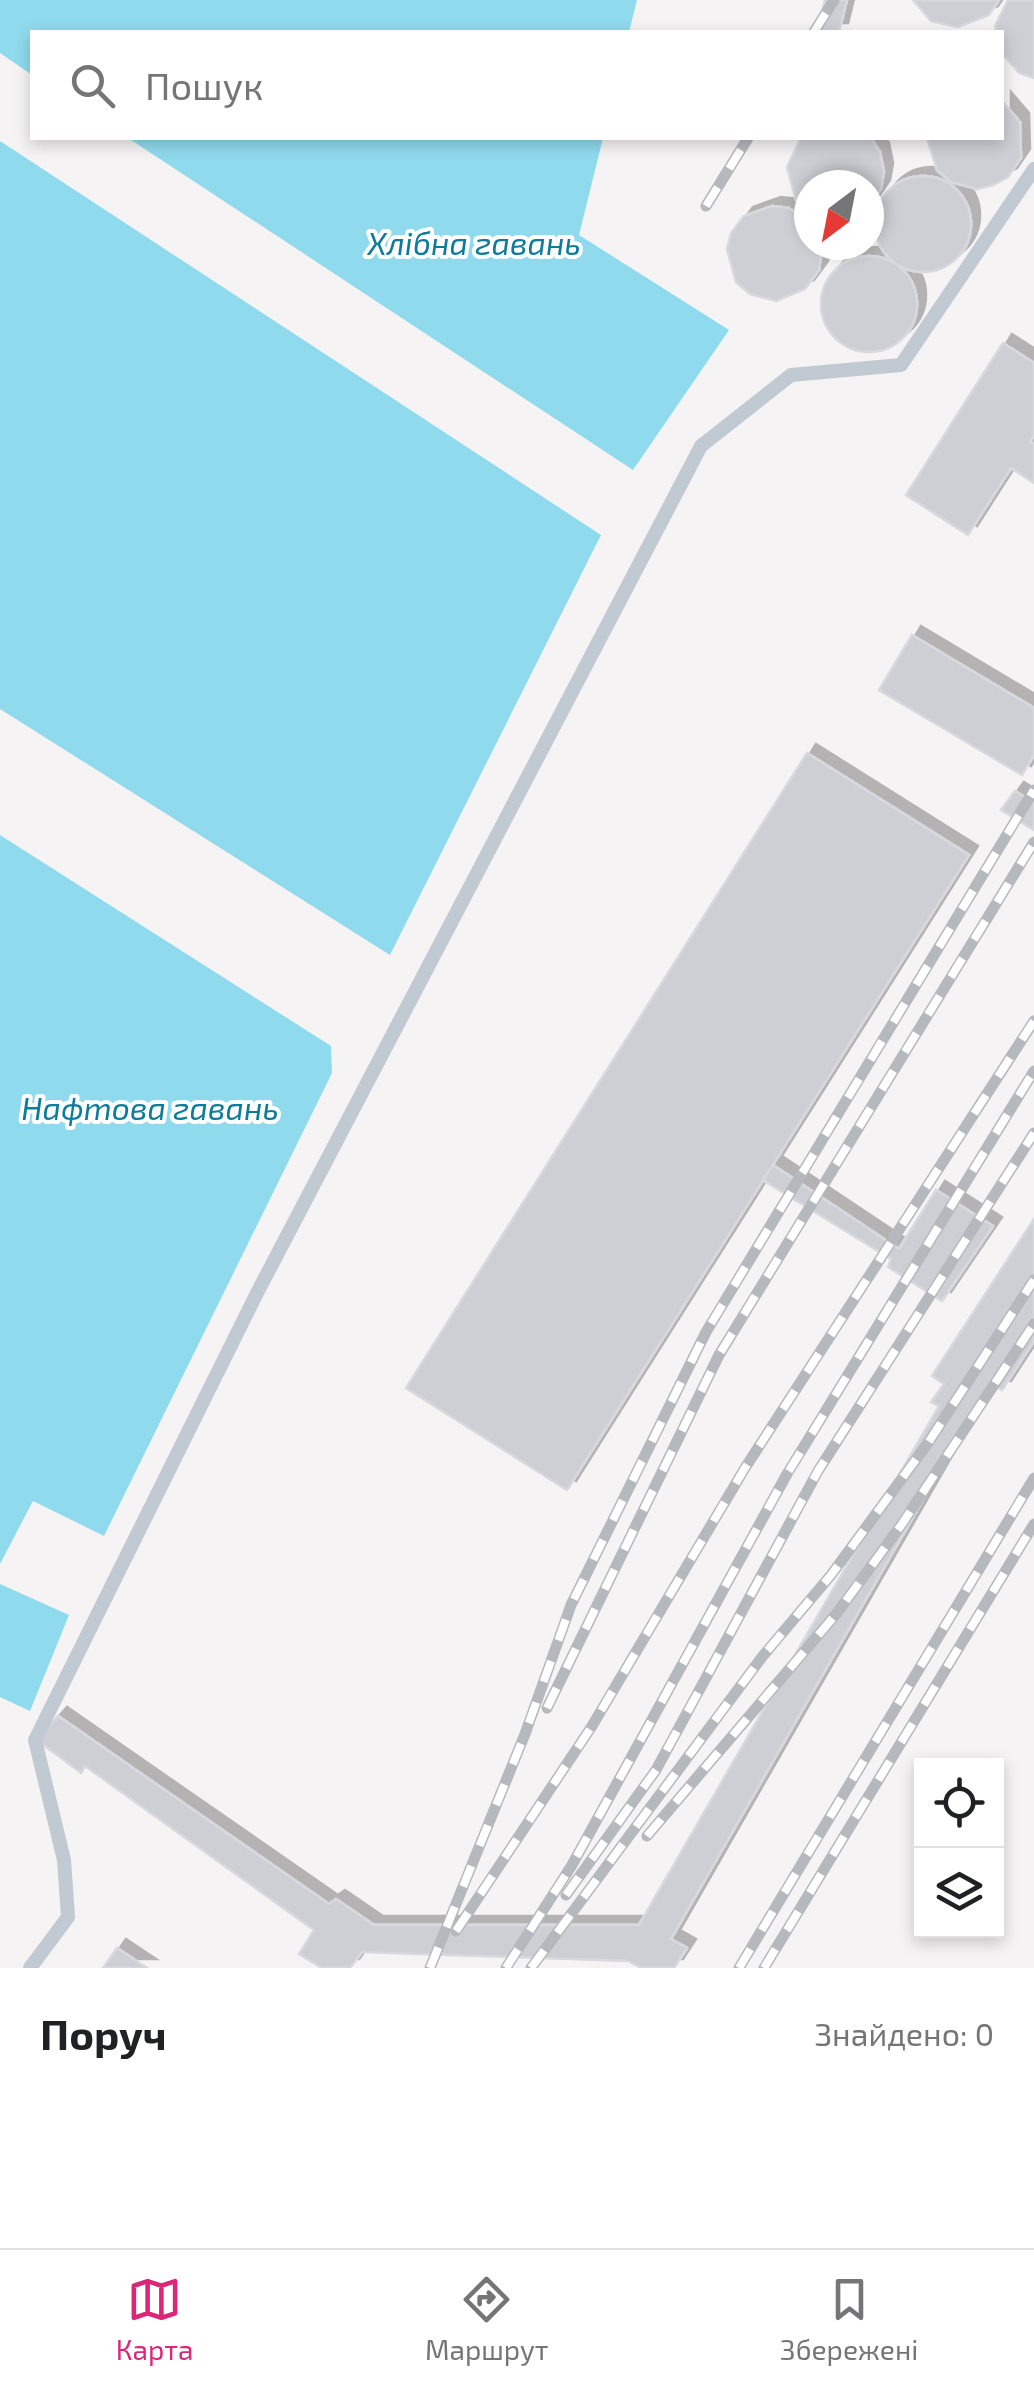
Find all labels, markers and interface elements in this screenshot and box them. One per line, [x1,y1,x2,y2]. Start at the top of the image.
search box [30,30,1004,140]
icon: search [65,58,120,113]
text: Пошук [145,62,263,108]
north arrow [794,170,884,260]
water label: Хлібна гавань [366,223,581,261]
water label: Нафтова гавань [21,1088,279,1126]
map controls [914,1758,1004,1938]
button: locate [914,1758,1004,1848]
button: layers [914,1848,1004,1938]
text: Поруч [40,2008,167,2058]
text: Знайдено: 0 [815,2014,994,2052]
tab: Карта [116,2272,193,2366]
tab: Маршрут [425,2272,549,2366]
tab: Збережені [780,2272,918,2366]

